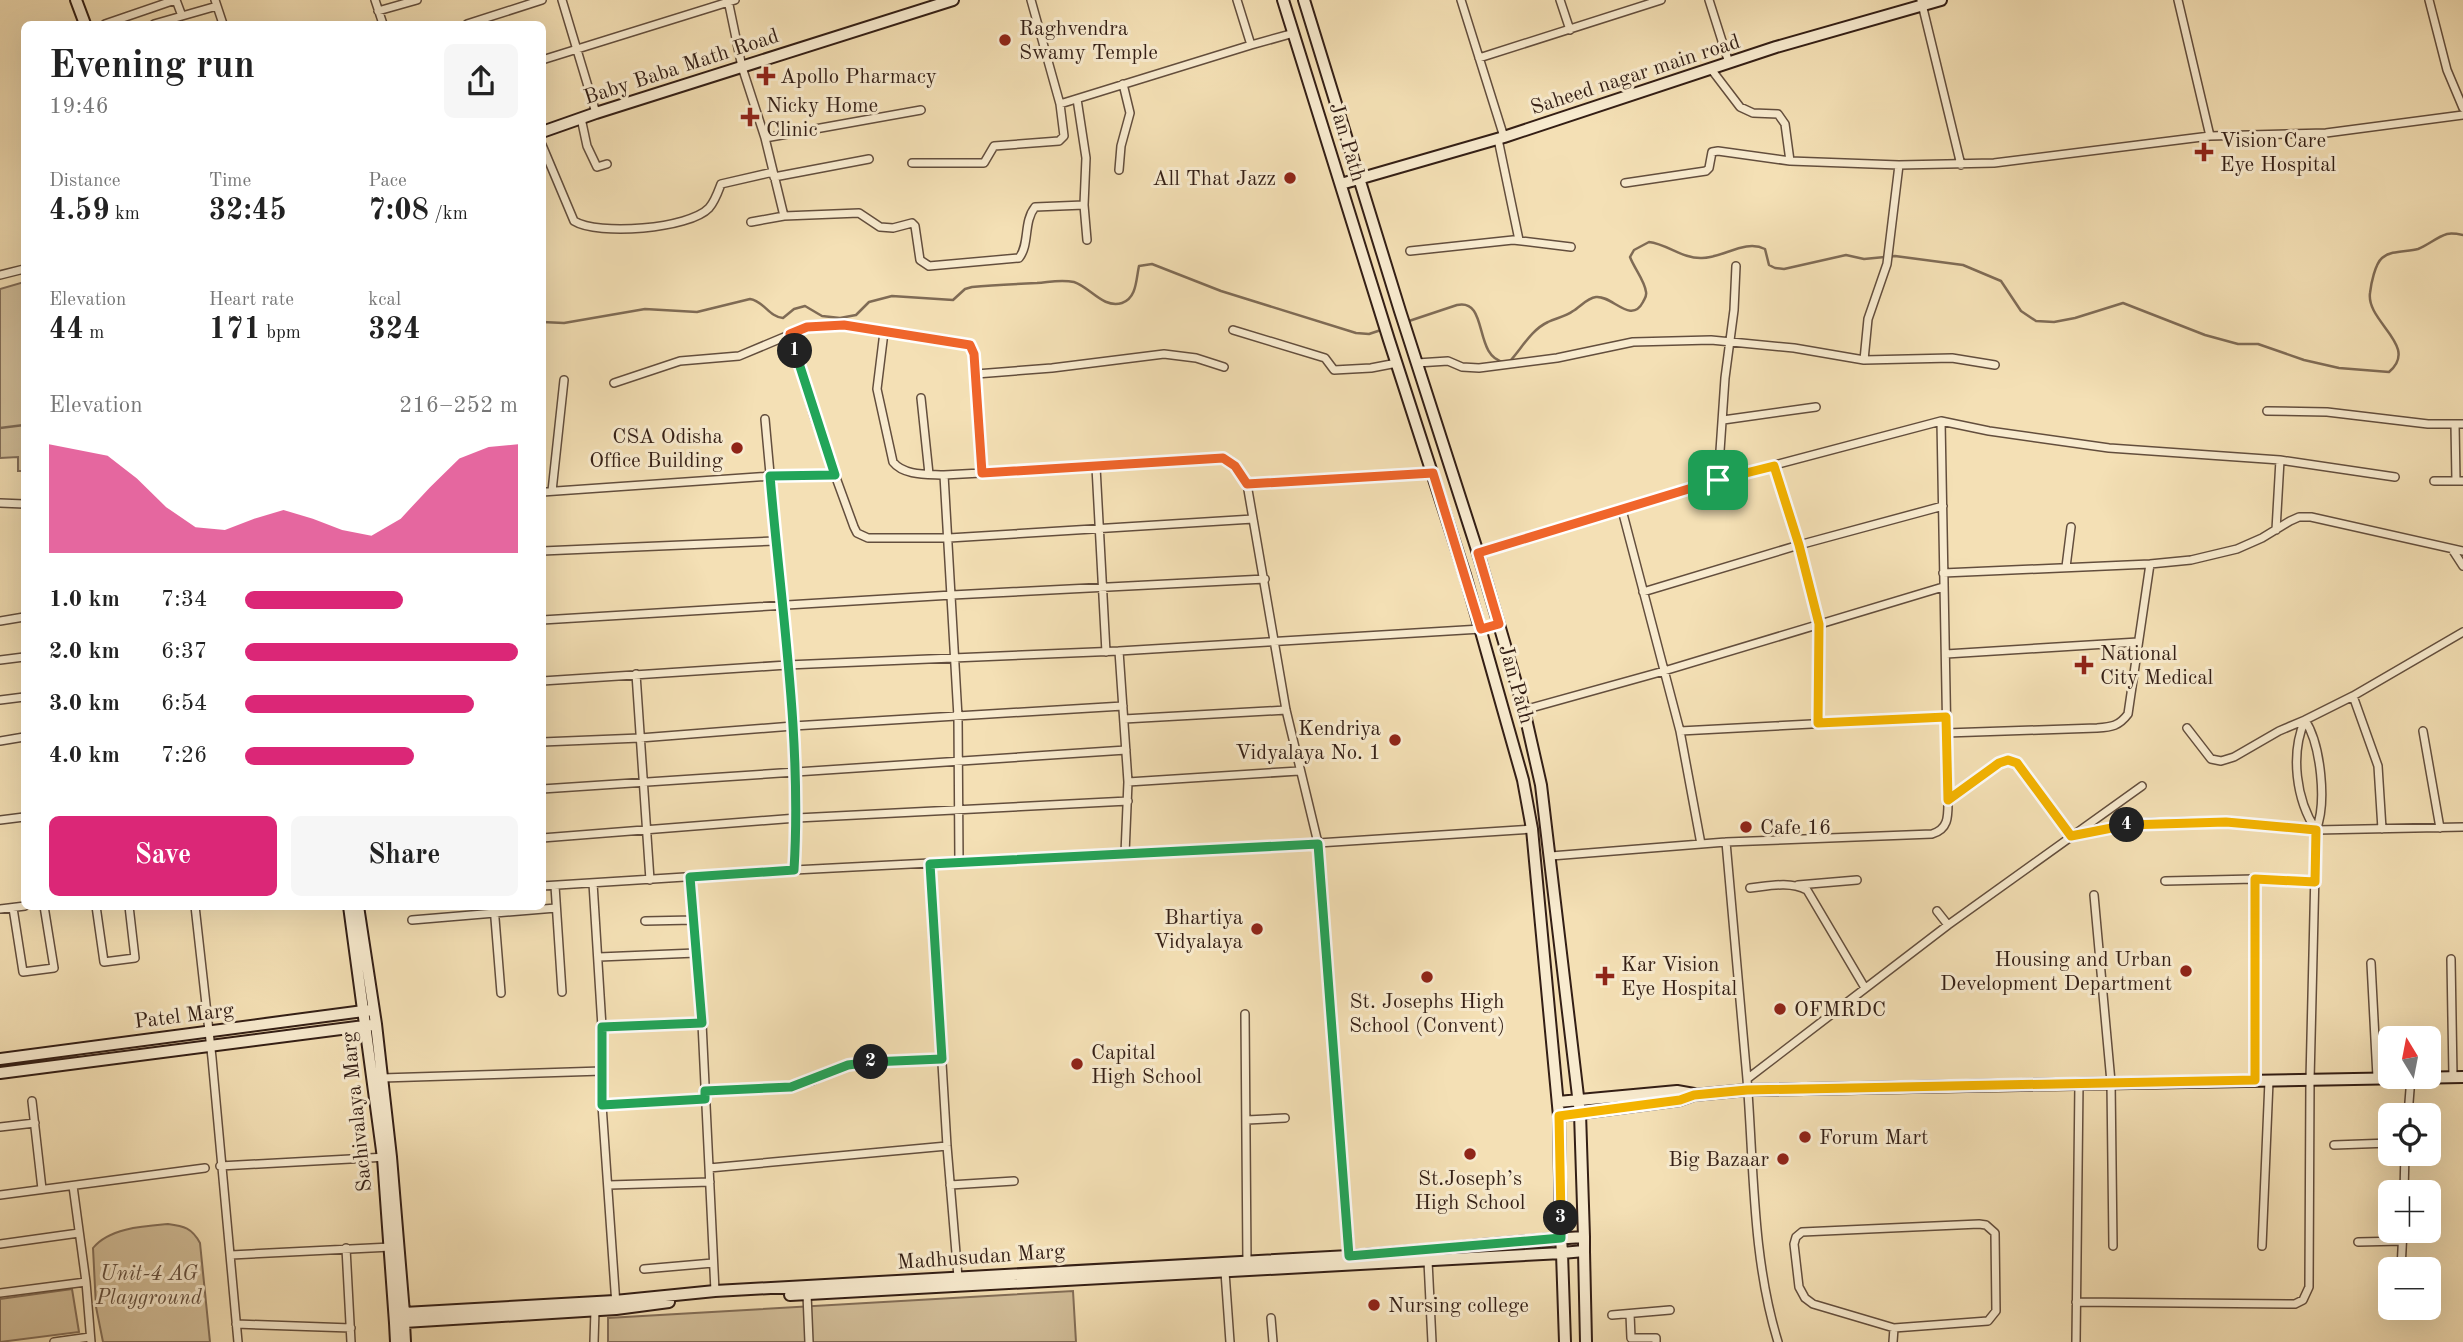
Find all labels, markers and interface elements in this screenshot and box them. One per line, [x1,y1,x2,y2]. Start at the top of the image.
place label: Raghvendra Swamy Temple [1019,19,1158,64]
street label: Baby Baba Math Road [581,26,782,109]
marker: Raghvendra Swamy Temple [997,32,1013,48]
street label: Saheed nagar main road [1528,32,1743,119]
button: share [444,44,518,118]
text: Evening run [49,48,255,86]
place label: Apollo Pharmacy [780,67,937,88]
marker: Apollo Pharmacy [758,68,774,84]
text: 19:46 [49,95,109,118]
place label: Nicky Home Clinic [766,96,878,141]
street label: Jan Path [1325,100,1369,184]
marker: Nicky Home Clinic [740,107,760,127]
place label: Vision Care Eye Hospital [2220,131,2337,176]
marker: Vision Care Eye Hospital [2194,142,2214,162]
place label: All That Jazz [1153,169,1276,190]
marker: All That Jazz [1282,170,1298,186]
text: Distance [49,172,121,191]
text: Time [209,172,251,191]
text: Pace [368,172,407,191]
text: 4.59 [49,196,110,226]
text: 32:45 [209,196,287,226]
text: 7:08 [368,196,429,226]
text: km [110,205,140,224]
text: /km [429,205,468,224]
text: Elevation [49,291,126,310]
text: Heart rate [209,291,294,310]
text: kcal [368,291,401,310]
text: 44 [49,315,84,345]
text: 171 [209,315,261,345]
text: 324 [368,315,421,345]
text: m [84,324,104,343]
text: bpm [261,324,301,343]
pin: 1 [778,334,812,368]
text: 1 [789,341,800,360]
text: Elevation [49,394,143,417]
text: 216–252 m [399,394,518,417]
place label: CSA Odisha Office Building [589,427,724,472]
marker: CSA Odisha Office Building [729,440,745,456]
pin [1688,450,1748,510]
icon: arrive [1699,461,1737,499]
text: 1.0 km [49,588,120,611]
text: 7:34 [161,588,207,611]
text: 2.0 km [49,640,120,663]
text: 6:37 [161,640,207,663]
street label: Jan Path [1494,642,1537,726]
place label: National City Medical [2100,644,2214,689]
marker: National City Medical [2074,655,2094,675]
text: 3.0 km [49,692,120,715]
text: 6:54 [161,692,207,715]
place label: Kendriya Vidyalaya No. 1 [1235,719,1381,764]
marker: Kendriya Vidyalaya No. 1 [1387,732,1403,748]
text: 4.0 km [49,744,120,767]
text: 7:26 [161,744,207,767]
pin: 4 [2110,808,2144,842]
text: 4 [2121,815,2132,834]
button: Save [49,816,277,896]
button: Share [291,816,518,896]
place label: Cafe 16 [1760,818,1831,839]
marker: Cafe 16 [1738,819,1754,835]
place label: Bhartiya Vidyalaya [1154,908,1243,953]
marker: Bhartiya Vidyalaya [1249,921,1265,937]
place label: Housing and Urban Development Department [1940,950,2172,995]
place label: Kar Vision Eye Hospital [1621,955,1738,1000]
marker: Housing and Urban Development Department [2178,963,2194,979]
marker: Kar Vision Eye Hospital [1595,966,1615,986]
marker: St. Josephs High School (Convent) [1419,969,1435,985]
place label: St. Josephs High School (Convent) [1349,992,1505,1037]
street label: Patel Marg [133,1000,236,1033]
place label: OFMRDC [1794,1000,1886,1021]
marker: OFMRDC [1772,1001,1788,1017]
north arrow [2378,1026,2441,1088]
map controls [2378,1026,2441,1320]
street label: Sachivalaya Marg [339,1030,376,1193]
place label: Capital High School [1091,1043,1202,1088]
pin: 2 [854,1044,888,1080]
text: 2 [865,1052,876,1071]
marker: Capital High School [1069,1056,1085,1072]
button: locate [2378,1103,2441,1166]
place label: Forum Mart [1819,1128,1928,1149]
marker: Forum Mart [1797,1129,1813,1145]
marker: St.Joseph’s High School [1462,1146,1478,1162]
place label: Big Bazaar [1668,1150,1769,1171]
marker: Big Bazaar [1775,1151,1791,1167]
place label: St.Joseph’s High School [1415,1169,1526,1214]
button: + [2378,1180,2441,1243]
pin: 3 [1544,1200,1578,1236]
text: 3 [1555,1208,1566,1227]
street label: Madhusudan Marg [896,1241,1066,1274]
button: − [2378,1257,2441,1320]
park label: Unit-4 AG Playground [95,1264,203,1309]
place label: Nursing college [1388,1296,1529,1317]
marker: Nursing college [1366,1297,1382,1313]

